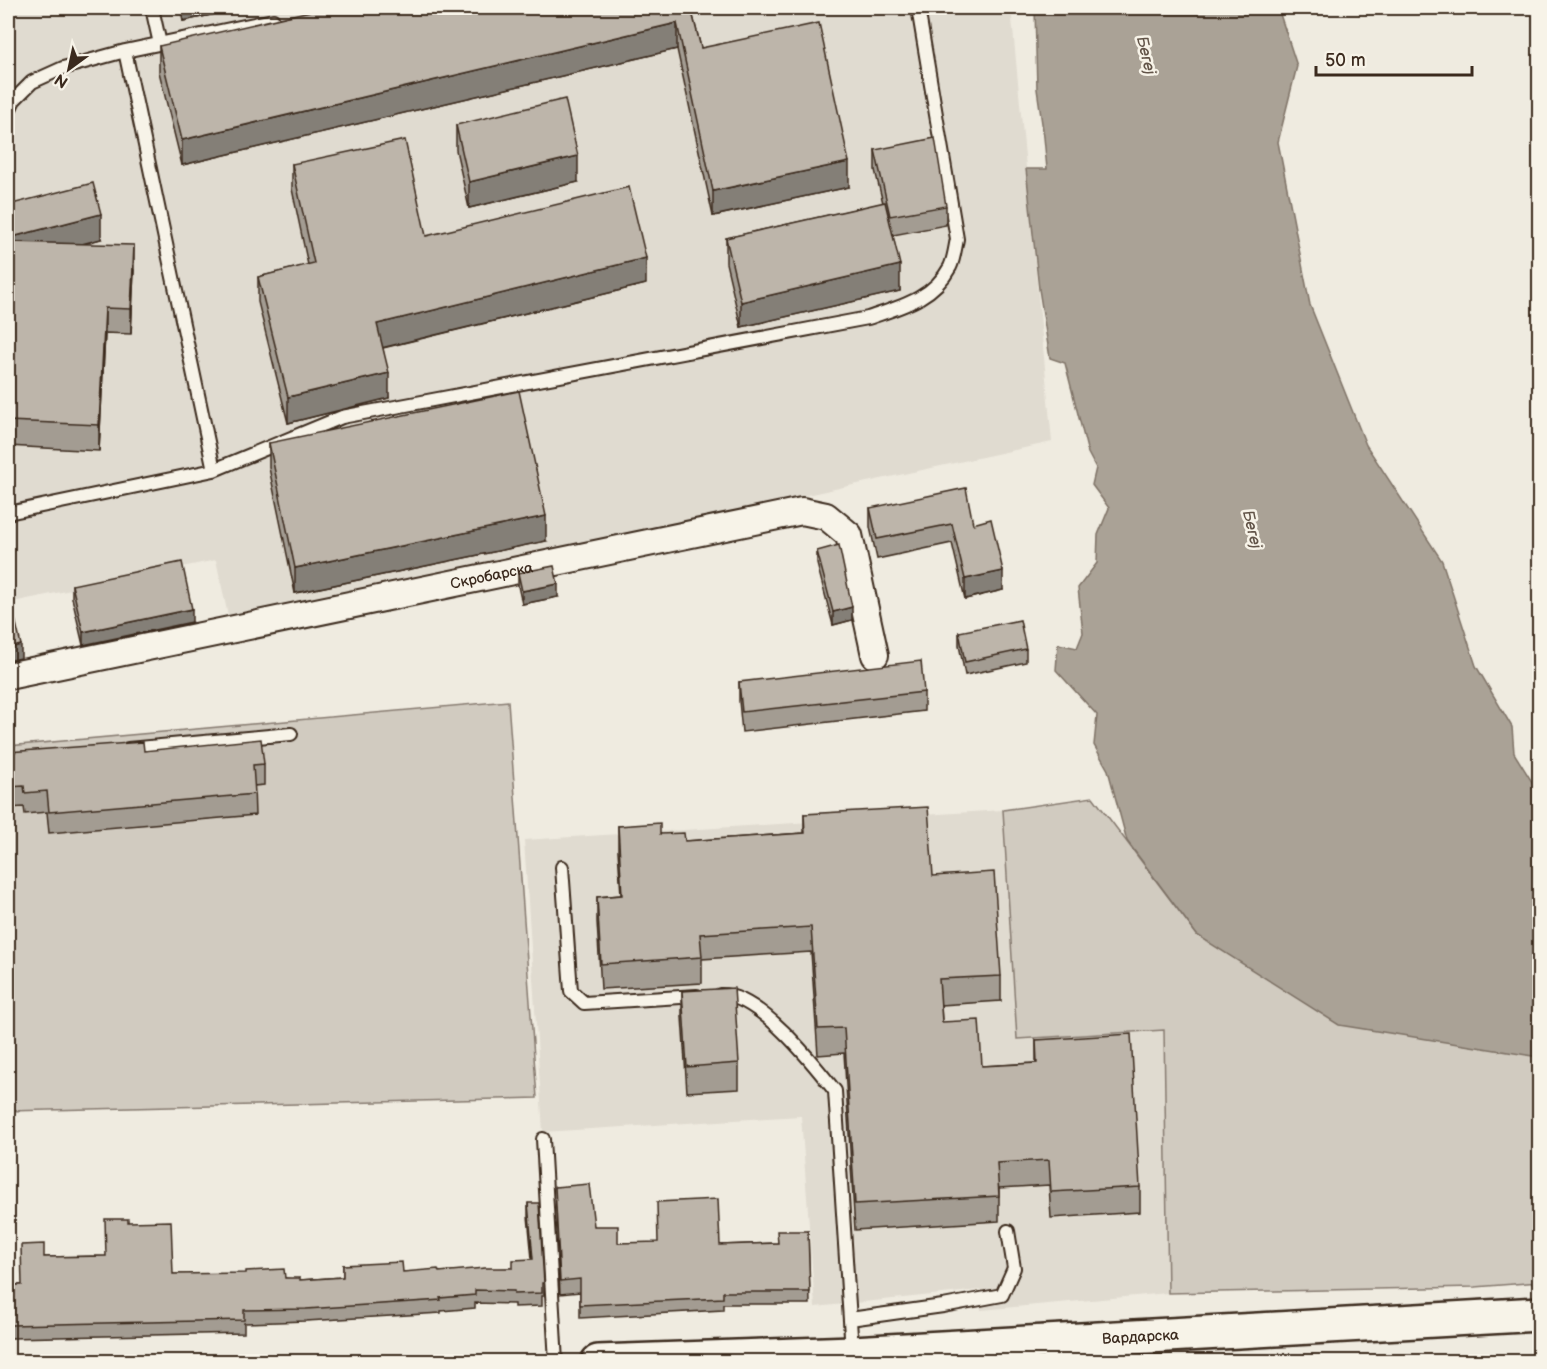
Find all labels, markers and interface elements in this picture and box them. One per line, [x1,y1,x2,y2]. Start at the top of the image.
water label: Бегеј [1132,34,1159,77]
north arrow [39,39,99,99]
scale bar [1316,39,1472,77]
text: 50 m [1325,50,1366,71]
text: N [51,69,72,92]
water label: Бегеј [1238,508,1265,551]
street label: Скробарска [449,558,535,594]
street label: Вардарска [1101,1325,1179,1349]

